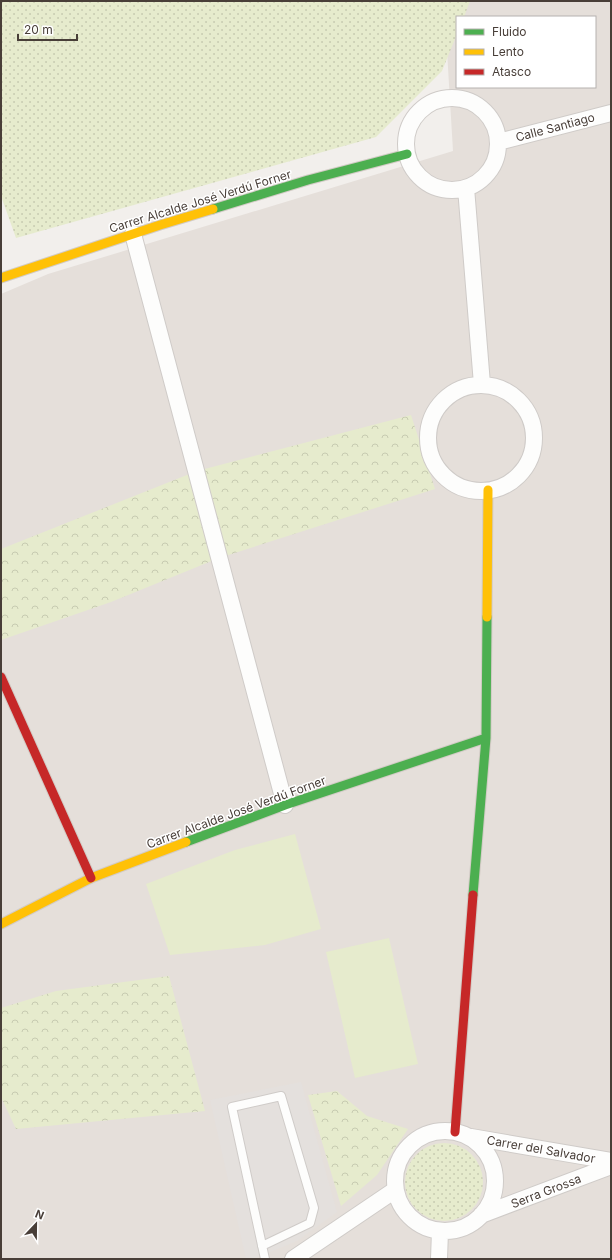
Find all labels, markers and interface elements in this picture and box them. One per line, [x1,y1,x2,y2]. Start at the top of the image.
scale bar [18,16,77,42]
legend [456,16,596,88]
text: 20 m [24,22,53,37]
text: Fluido [492,24,527,39]
text: Lento [492,44,524,59]
text: Atasco [492,64,531,79]
street label: Calle Santiago [514,109,596,145]
street label: Carrer Alcalde José Verdú Forner [107,166,293,236]
street label: Carrer Alcalde José Verdú Forner [144,772,328,851]
street label: Carrer del Salvador [486,1132,597,1166]
street label: Serra Grossa [509,1171,583,1211]
north arrow [16,1204,56,1244]
text: N [33,1207,46,1223]

